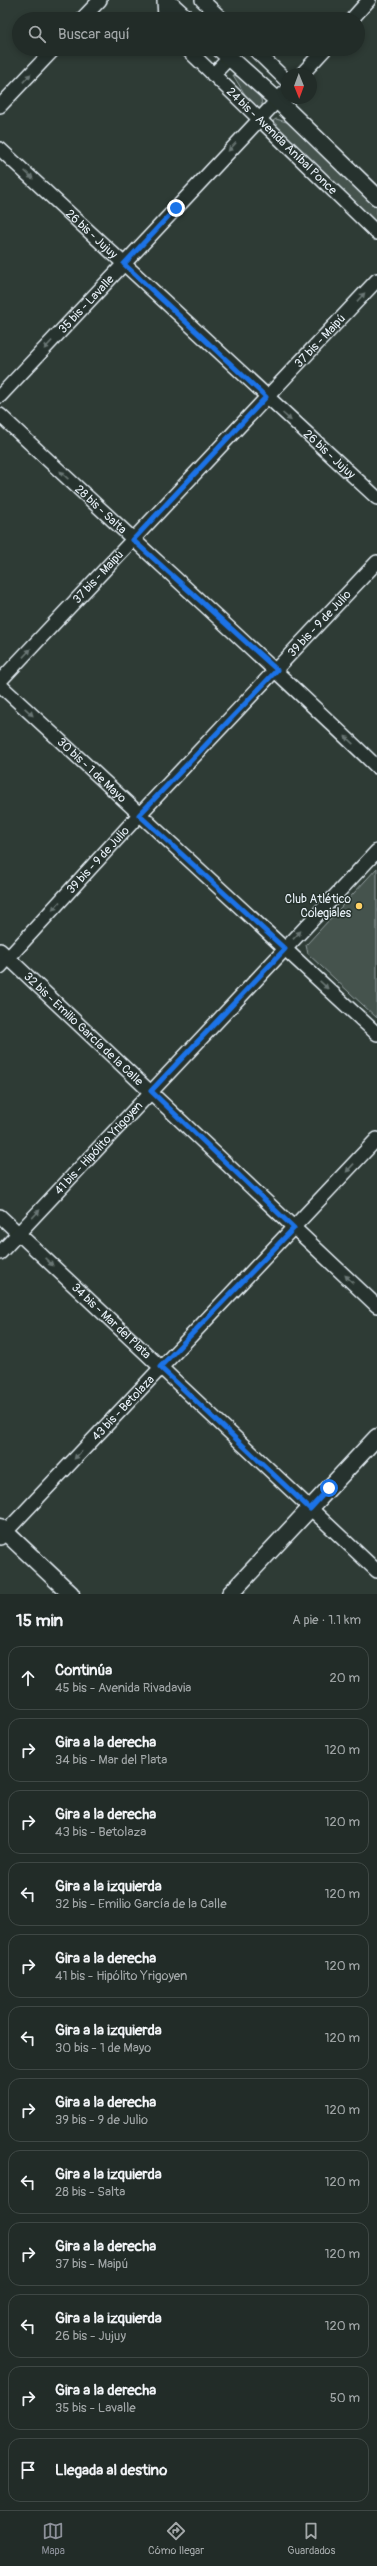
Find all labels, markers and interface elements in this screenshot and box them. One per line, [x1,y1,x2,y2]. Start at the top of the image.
search box [12,12,365,56]
icon: search [26,23,48,45]
text: Buscar aquí [58,25,130,44]
north arrow [281,68,317,104]
one-way arrow [22,73,31,82]
street label: 24 bis - Avenida Aníbal Ponce [223,84,340,198]
one-way arrow [227,142,236,152]
one-way arrow [24,170,33,179]
route end [167,199,185,217]
street label: 26 bis - Jujuy [63,206,121,262]
street label: 35 bis - Lavalle [55,272,117,336]
one-way arrow [356,292,365,302]
street label: 37 bis - Maipú [291,311,349,371]
one-way arrow [43,340,53,350]
one-way arrow [282,412,293,421]
street label: 26 bis - Jujuy [300,426,359,482]
one-way arrow [59,471,69,480]
street label: 28 bis - Salta [72,482,130,537]
street label: 37 bis - Maipú [69,547,127,607]
street label: 39 bis - 9 de Julio [284,587,354,660]
one-way arrow [22,648,32,658]
one-way arrow [24,707,33,716]
street label: 30 bis - 1 de Mayo [54,734,130,806]
one-way arrow [344,735,354,745]
street label: 39 bis - 9 de Julio [63,823,133,897]
place label: Club Atlético Colegiales [285,892,352,921]
one-way arrow [52,901,61,910]
marker: Club Atlético Colegiales [354,901,364,911]
one-way arrow [292,930,302,940]
street label: 32 bis - Emilio García de la Calle [21,969,147,1089]
one-way arrow [319,980,329,989]
street label: 41 bis - Hipólito Yrigoyen [51,1098,146,1198]
one-way arrow [346,1163,355,1173]
one-way arrow [32,1209,41,1220]
one-way arrow [44,1257,54,1267]
one-way arrow [344,1275,353,1284]
street label: 34 bis - Mar del Plata [68,1280,155,1362]
street label: 43 bis - Betolaza [89,1372,158,1444]
one-way arrow [73,1450,83,1460]
route start [320,1479,338,1497]
text: 15 min [16,1610,63,1631]
text: A pie · 1.1 km [292,1612,361,1628]
text: Continúa [55,1661,112,1680]
icon: ahead [17,1667,39,1689]
text: 20 m [329,1670,360,1686]
text: 45 bis - Avenida Rivadavia [55,1680,191,1696]
text: Gira a la derecha [55,1733,156,1752]
icon: right [17,1739,39,1761]
text: 120 m [324,1742,360,1758]
text: 34 bis - Mar del Plata [55,1752,167,1768]
text: Gira a la derecha [55,1805,156,1824]
icon: right [17,1811,39,1833]
text: 120 m [324,1814,360,1830]
text: 43 bis - Betolaza [55,1824,146,1840]
text: Gira a la izquierda [55,1877,162,1896]
icon: left [17,1883,39,1905]
text: 120 m [324,1886,360,1902]
text: 32 bis - Emilio García de la Calle [55,1896,227,1912]
text: Gira a la derecha [55,1949,156,1968]
icon: right [17,1955,39,1977]
text: 120 m [324,1958,360,1974]
text: 41 bis - Hipólito Yrigoyen [55,1968,187,1984]
text: Gira a la izquierda [55,2021,162,2040]
icon: left [17,2027,39,2049]
text: 120 m [324,2030,360,2046]
text: 30 bis - 1 de Mayo [55,2040,151,2056]
text: Gira a la derecha [55,2093,156,2112]
icon: right [17,2099,39,2121]
text: 120 m [324,2102,360,2118]
text: 39 bis - 9 de Julio [55,2112,148,2128]
text: Gira a la izquierda [55,2165,162,2184]
icon: left [17,2171,39,2193]
text: 120 m [324,2174,360,2190]
text: 28 bis - Salta [55,2184,125,2200]
text: Gira a la derecha [55,2237,156,2256]
icon: right [17,2243,39,2265]
text: 120 m [324,2246,360,2262]
text: 37 bis - Maipú [55,2256,128,2272]
text: Gira a la izquierda [55,2309,162,2328]
icon: left [17,2315,39,2337]
text: 120 m [324,2318,360,2334]
text: 26 bis - Jujuy [55,2328,126,2344]
text: Gira a la derecha [55,2381,156,2400]
icon: right [17,2387,39,2409]
text: 50 m [330,2390,360,2406]
text: 35 bis - Lavalle [55,2400,136,2416]
icon: arrive [17,2459,39,2481]
text: Llegada al destino [55,2461,167,2480]
tab: Mapa [42,2520,65,2557]
tab: Cómo llegar [148,2520,204,2557]
tab: Guardados [287,2520,335,2557]

